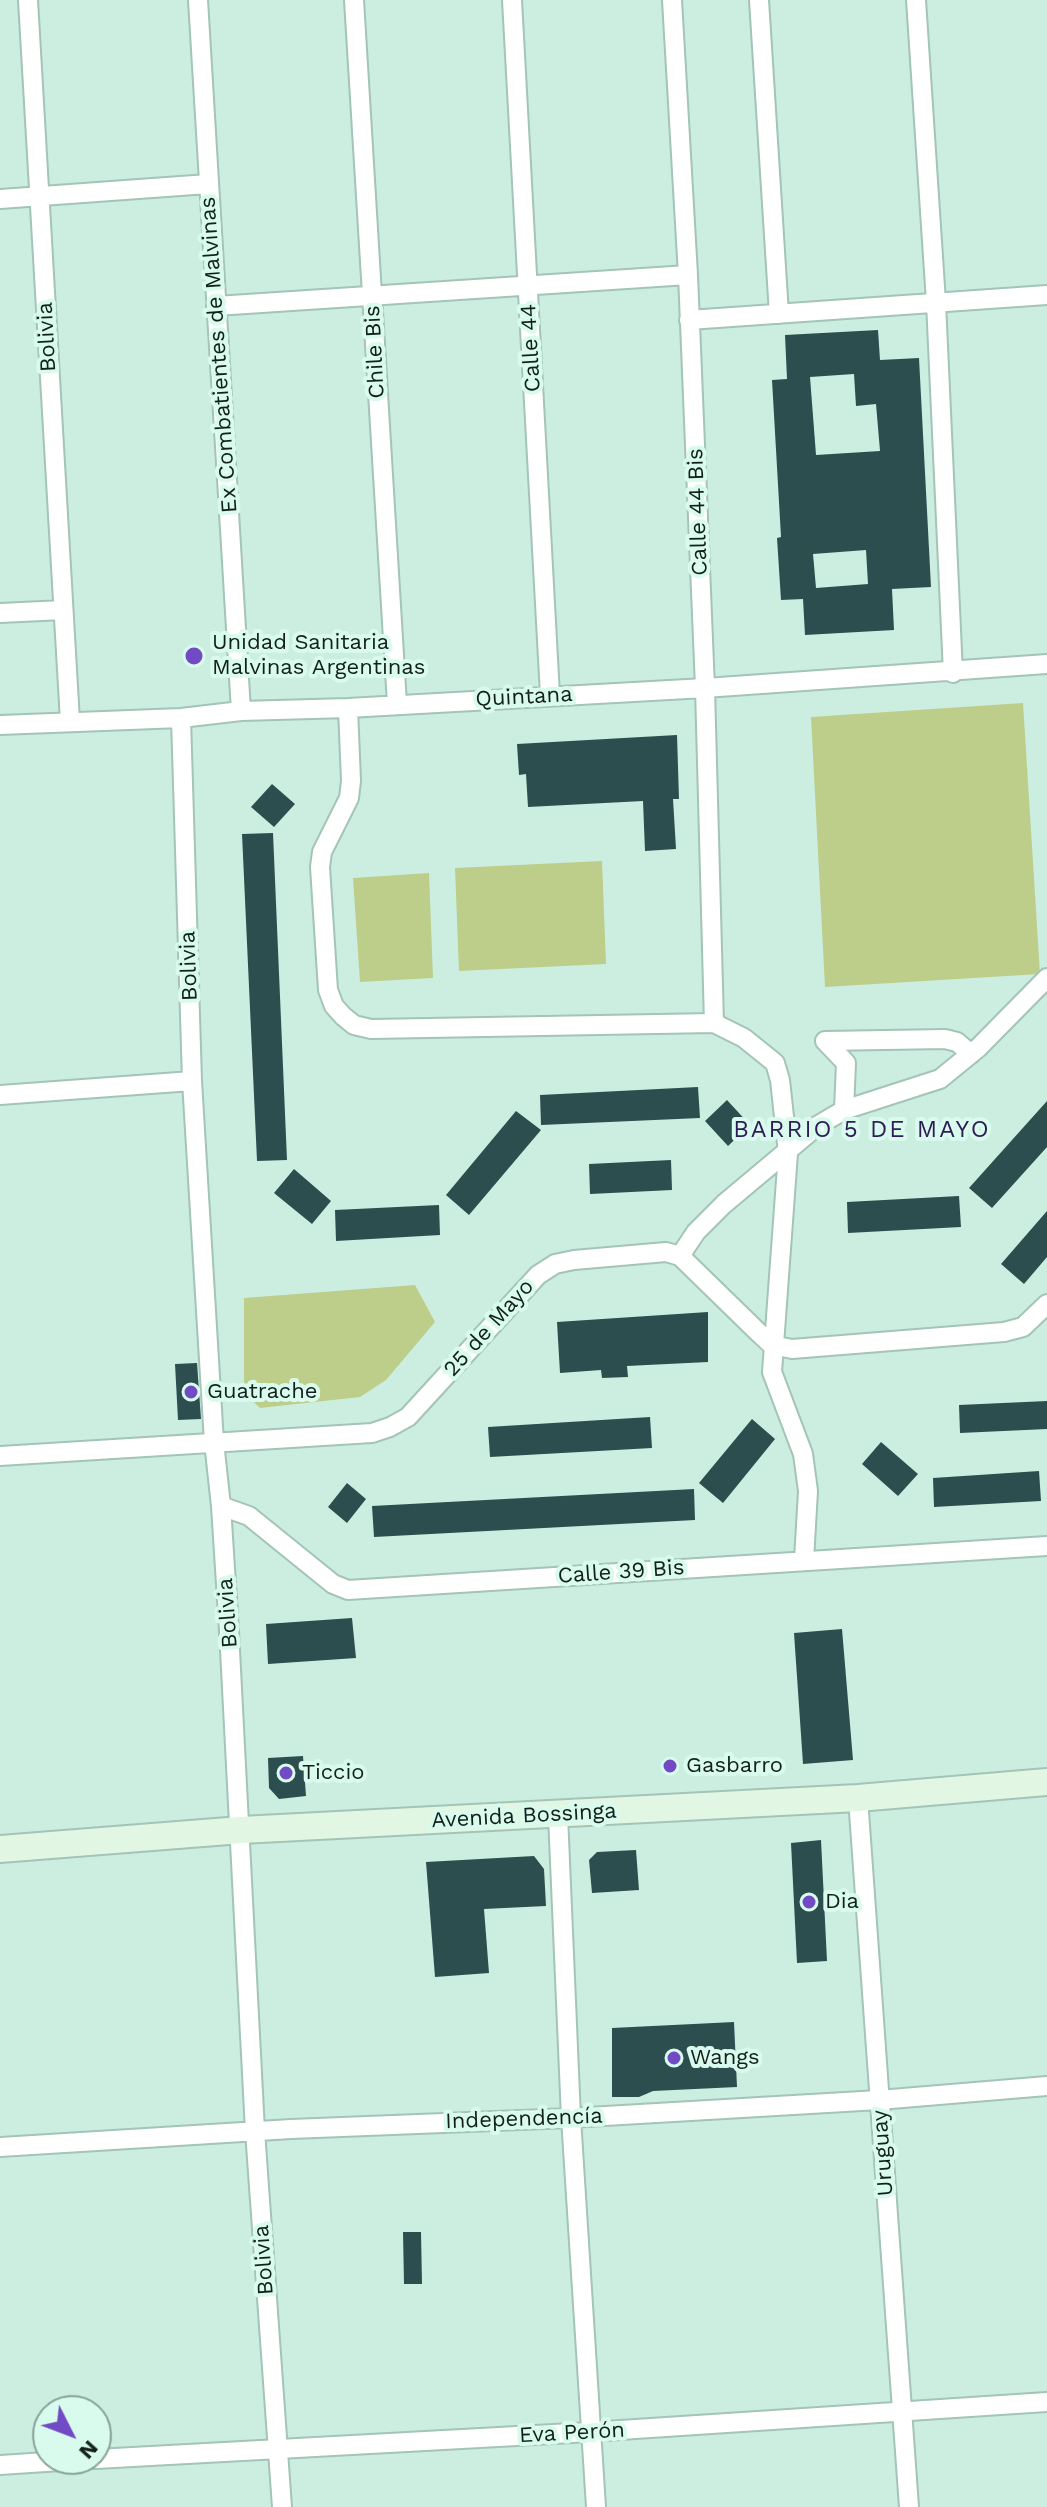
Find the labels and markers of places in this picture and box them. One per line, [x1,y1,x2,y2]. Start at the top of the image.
place label: Unidad Sanitaria Malvinas Argentinas [212,630,425,682]
marker: Unidad Sanitaria Malvinas Argentinas [183,645,205,667]
place label: Guatrache [207,1379,317,1405]
marker: Guatrache [182,1383,200,1401]
place label: Gasbarro [686,1753,783,1779]
marker: Gasbarro [661,1757,679,1775]
place label: Ticcio [302,1760,364,1786]
marker: Ticcio [277,1764,295,1782]
place label: Dia [825,1889,859,1915]
marker: Dia [800,1893,818,1911]
place label: Wangs [690,2045,760,2071]
marker: Wangs [665,2049,683,2067]

